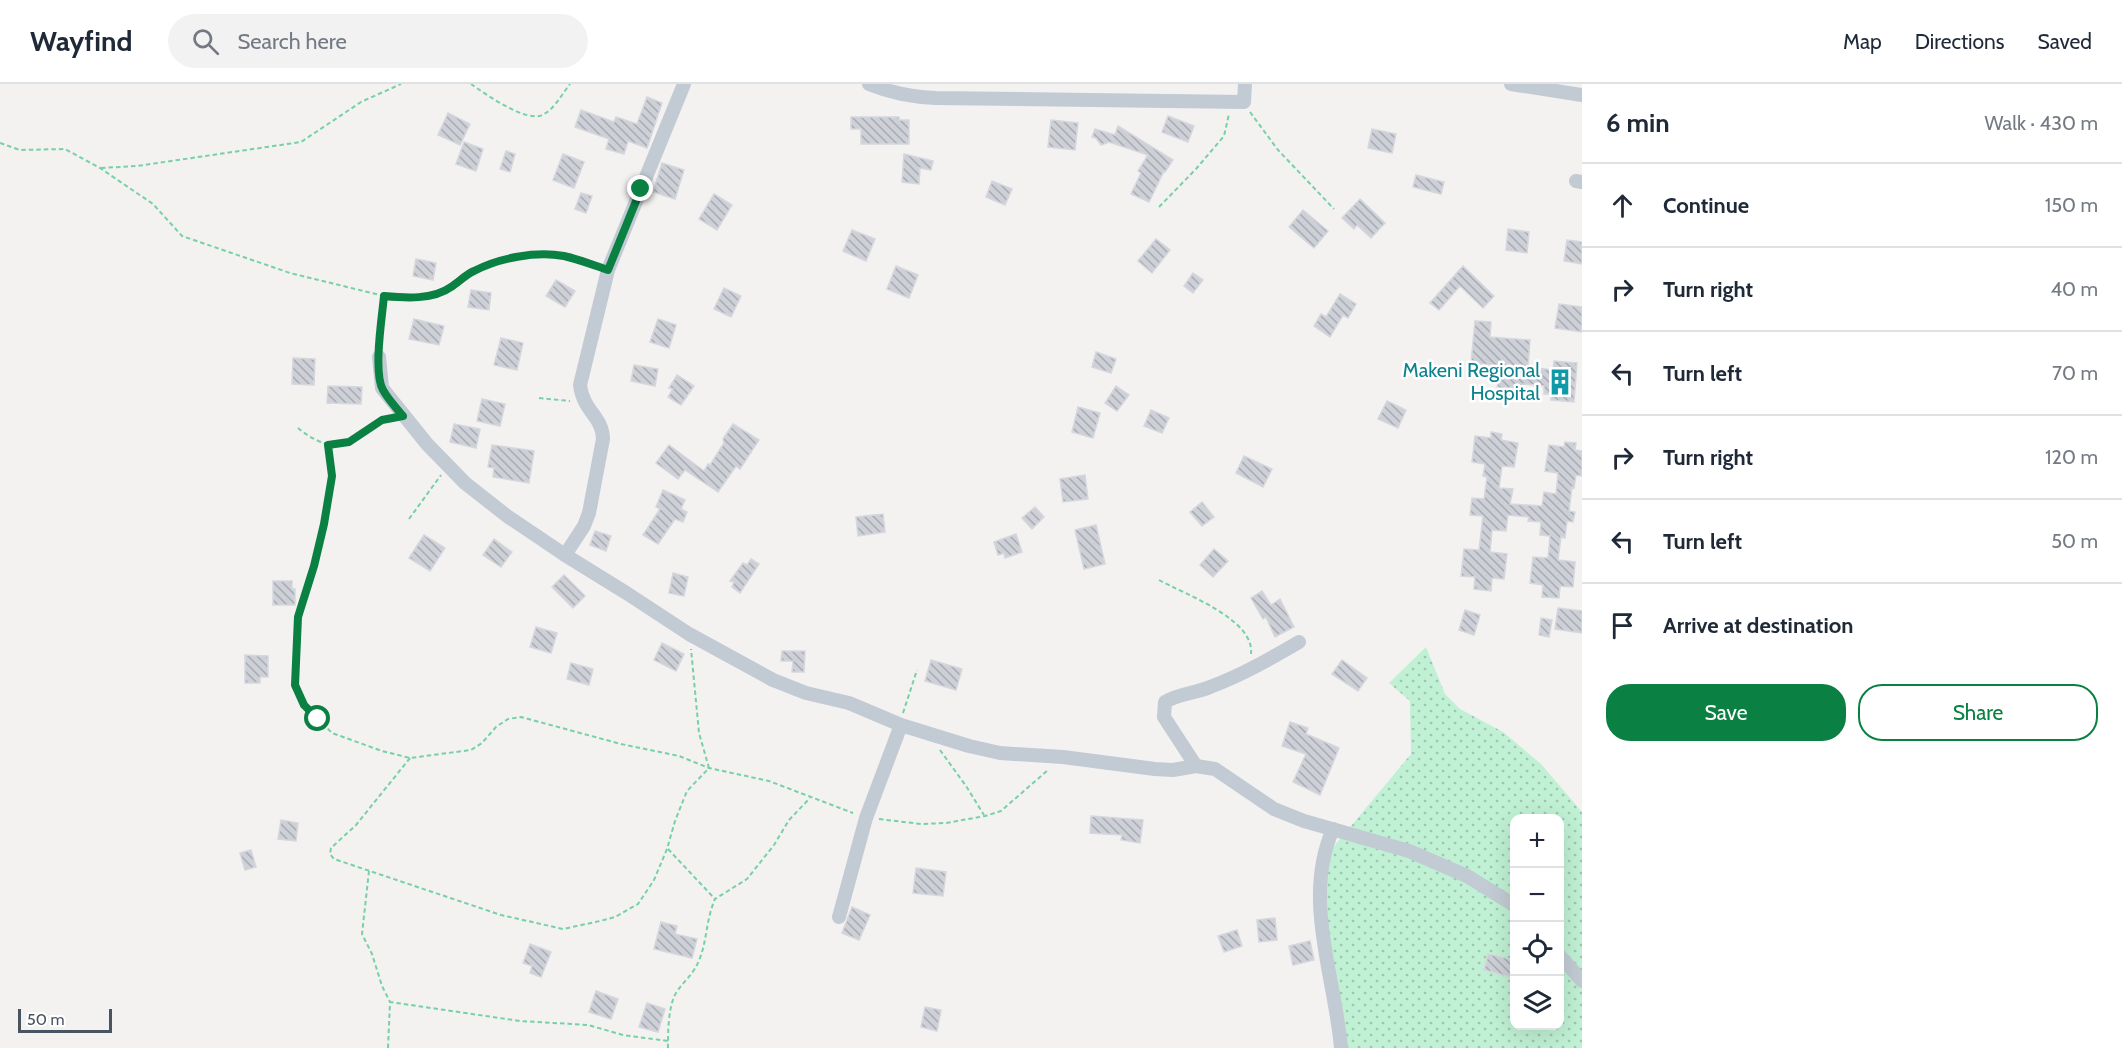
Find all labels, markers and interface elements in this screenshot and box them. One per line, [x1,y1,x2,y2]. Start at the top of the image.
search box [168,14,588,68]
text: Wayfind [30,24,132,58]
icon: search [189,25,222,58]
text: Search here [237,28,347,55]
text: Map [1843,29,1882,54]
text: Directions [1915,29,2004,54]
text: Saved [2037,29,2092,54]
text: 6 min [1606,107,1670,139]
text: Walk · 430 m [1984,111,2098,135]
route end [627,175,653,201]
icon: ahead [1606,189,1639,222]
text: Continue [1663,192,1749,219]
text: 150 m [2045,193,2098,217]
icon: right [1606,273,1639,306]
text: Turn right [1663,276,1753,303]
text: 40 m [2050,277,2098,301]
icon: left [1606,357,1639,390]
place label: Makeni Regional Hospital [1403,358,1540,405]
text: Turn left [1663,360,1742,387]
text: 70 m [2052,361,2098,385]
building icon: Makeni Regional Hospital [1545,367,1575,397]
icon: right [1606,441,1639,474]
text: Turn right [1663,444,1753,471]
text: 120 m [2045,445,2098,469]
icon: left [1606,525,1639,558]
text: Turn left [1663,528,1742,555]
text: 50 m [2051,529,2098,553]
icon: arrive [1606,609,1639,642]
text: Arrive at destination [1663,612,1853,639]
button: Save [1606,684,1846,741]
button: Share [1858,684,2098,741]
route start [304,705,330,731]
map controls [1510,814,1564,1030]
button: + [1510,814,1564,868]
button: − [1510,868,1564,922]
button: locate [1510,922,1564,976]
button: layers [1510,976,1564,1030]
scale bar [18,1006,112,1034]
text: 50 m [27,1010,64,1029]

